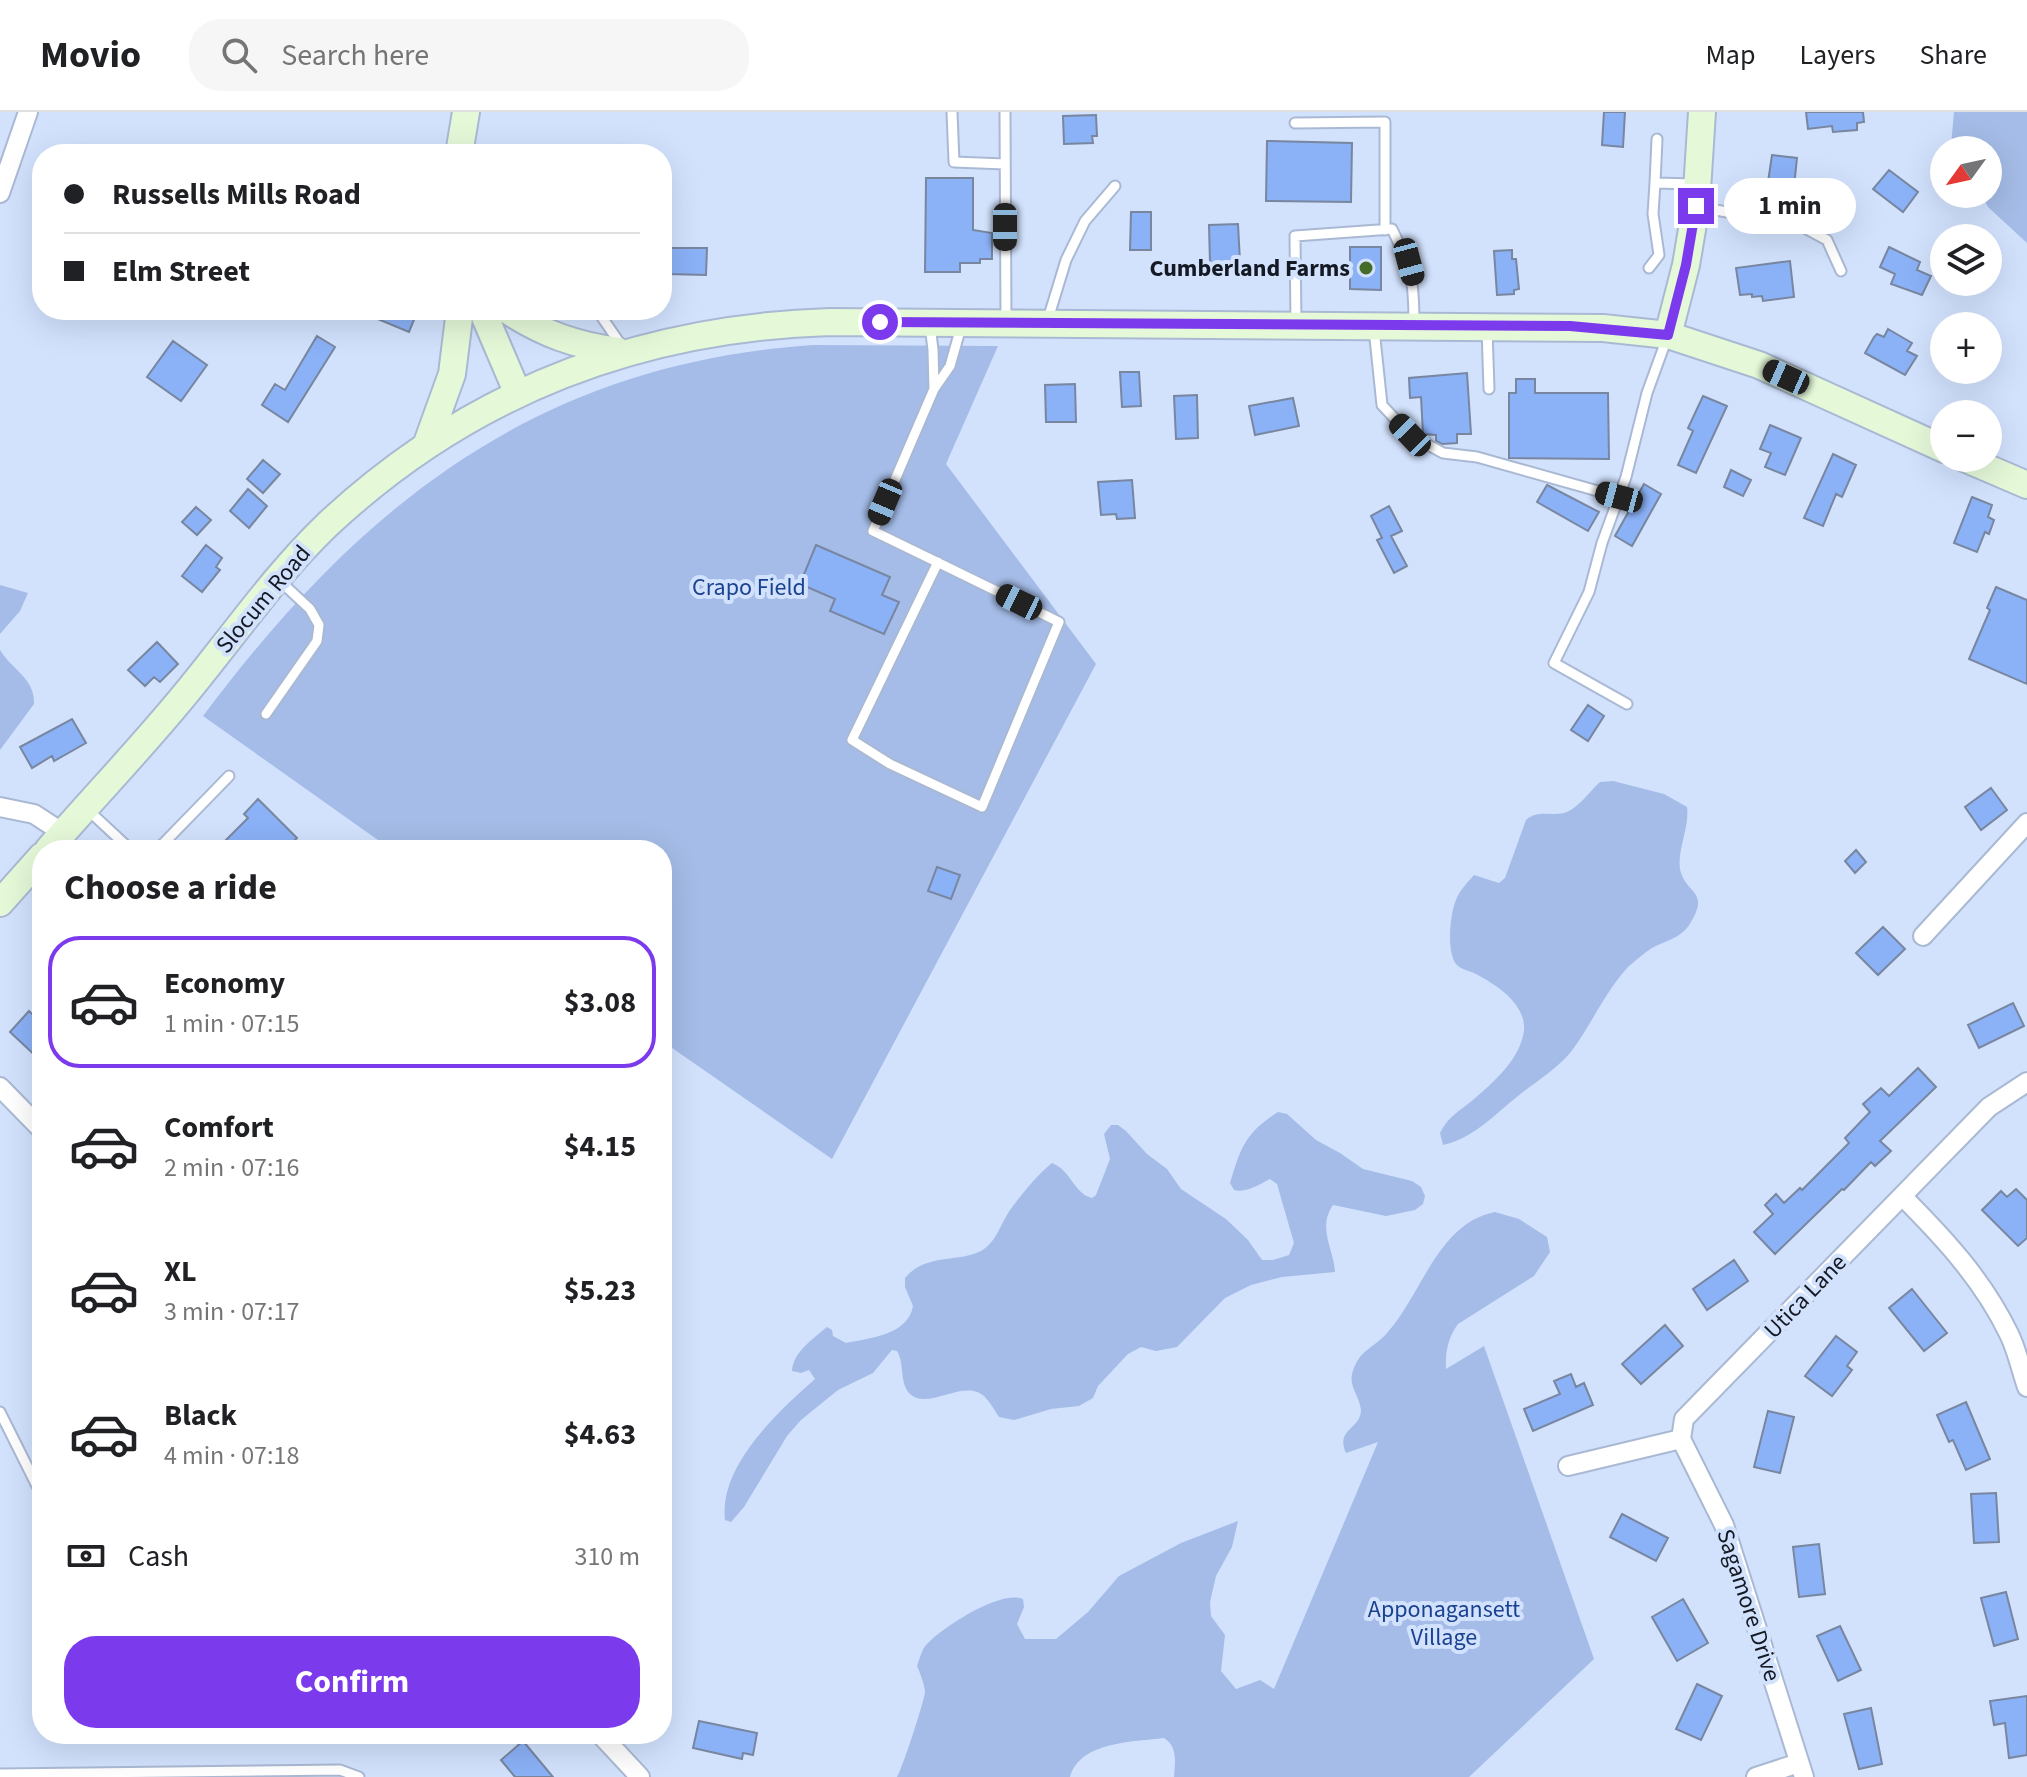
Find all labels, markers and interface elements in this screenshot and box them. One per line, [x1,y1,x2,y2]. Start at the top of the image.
search box [189,19,749,91]
text: Movio [40,28,141,82]
icon: search [217,33,261,77]
text: Search here [281,34,429,77]
text: Map [1705,35,1755,75]
text: Layers [1799,35,1875,75]
text: Share [1919,35,1987,75]
north arrow [1930,136,2002,208]
map controls [1930,136,2002,472]
text: Russells Mills Road [112,173,361,216]
callout: 1 min [1724,178,1856,234]
text: 1 min [1758,187,1822,224]
route end [1678,188,1714,224]
car [993,203,1017,251]
button: layers [1930,224,2002,296]
car [1391,236,1427,288]
text: Elm Street [112,250,250,293]
place label: Cumberland Farms [1149,251,1350,286]
marker: Cumberland Farms [1357,259,1375,277]
route start [862,304,898,340]
button: + [1930,312,2002,384]
car [1759,356,1813,398]
button: − [1930,400,2002,472]
car [1385,409,1435,461]
car [865,475,905,529]
car [1593,479,1645,515]
street label: Slocum Road [208,537,319,661]
park label: Crapo Field [692,570,806,605]
car [992,581,1046,623]
text: Choose a ride [64,862,277,913]
text: Economy [164,962,285,1005]
icon: car [68,966,140,1038]
text: $3.08 [564,981,636,1024]
text: 1 min · 07:15 [164,1005,299,1042]
text: Comfort [164,1106,274,1149]
icon: car [68,1110,140,1182]
text: $4.15 [564,1125,636,1168]
text: 2 min · 07:16 [164,1149,299,1186]
street label: Utica Lane [1756,1246,1855,1347]
text: XL [164,1250,197,1293]
icon: car [68,1254,140,1326]
text: $5.23 [564,1269,636,1312]
text: 3 min · 07:17 [164,1293,299,1330]
text: Black [164,1394,237,1437]
icon: car [68,1398,140,1470]
text: $4.63 [564,1413,636,1456]
text: 4 min · 07:18 [164,1437,299,1474]
street label: Sagamore Drive [1707,1524,1790,1686]
icon: cash [64,1534,108,1578]
text: Cash [128,1535,189,1578]
text: 310 m [574,1538,640,1575]
park label: Apponagansett Village [1368,1592,1520,1655]
button: Confirm [64,1636,640,1728]

